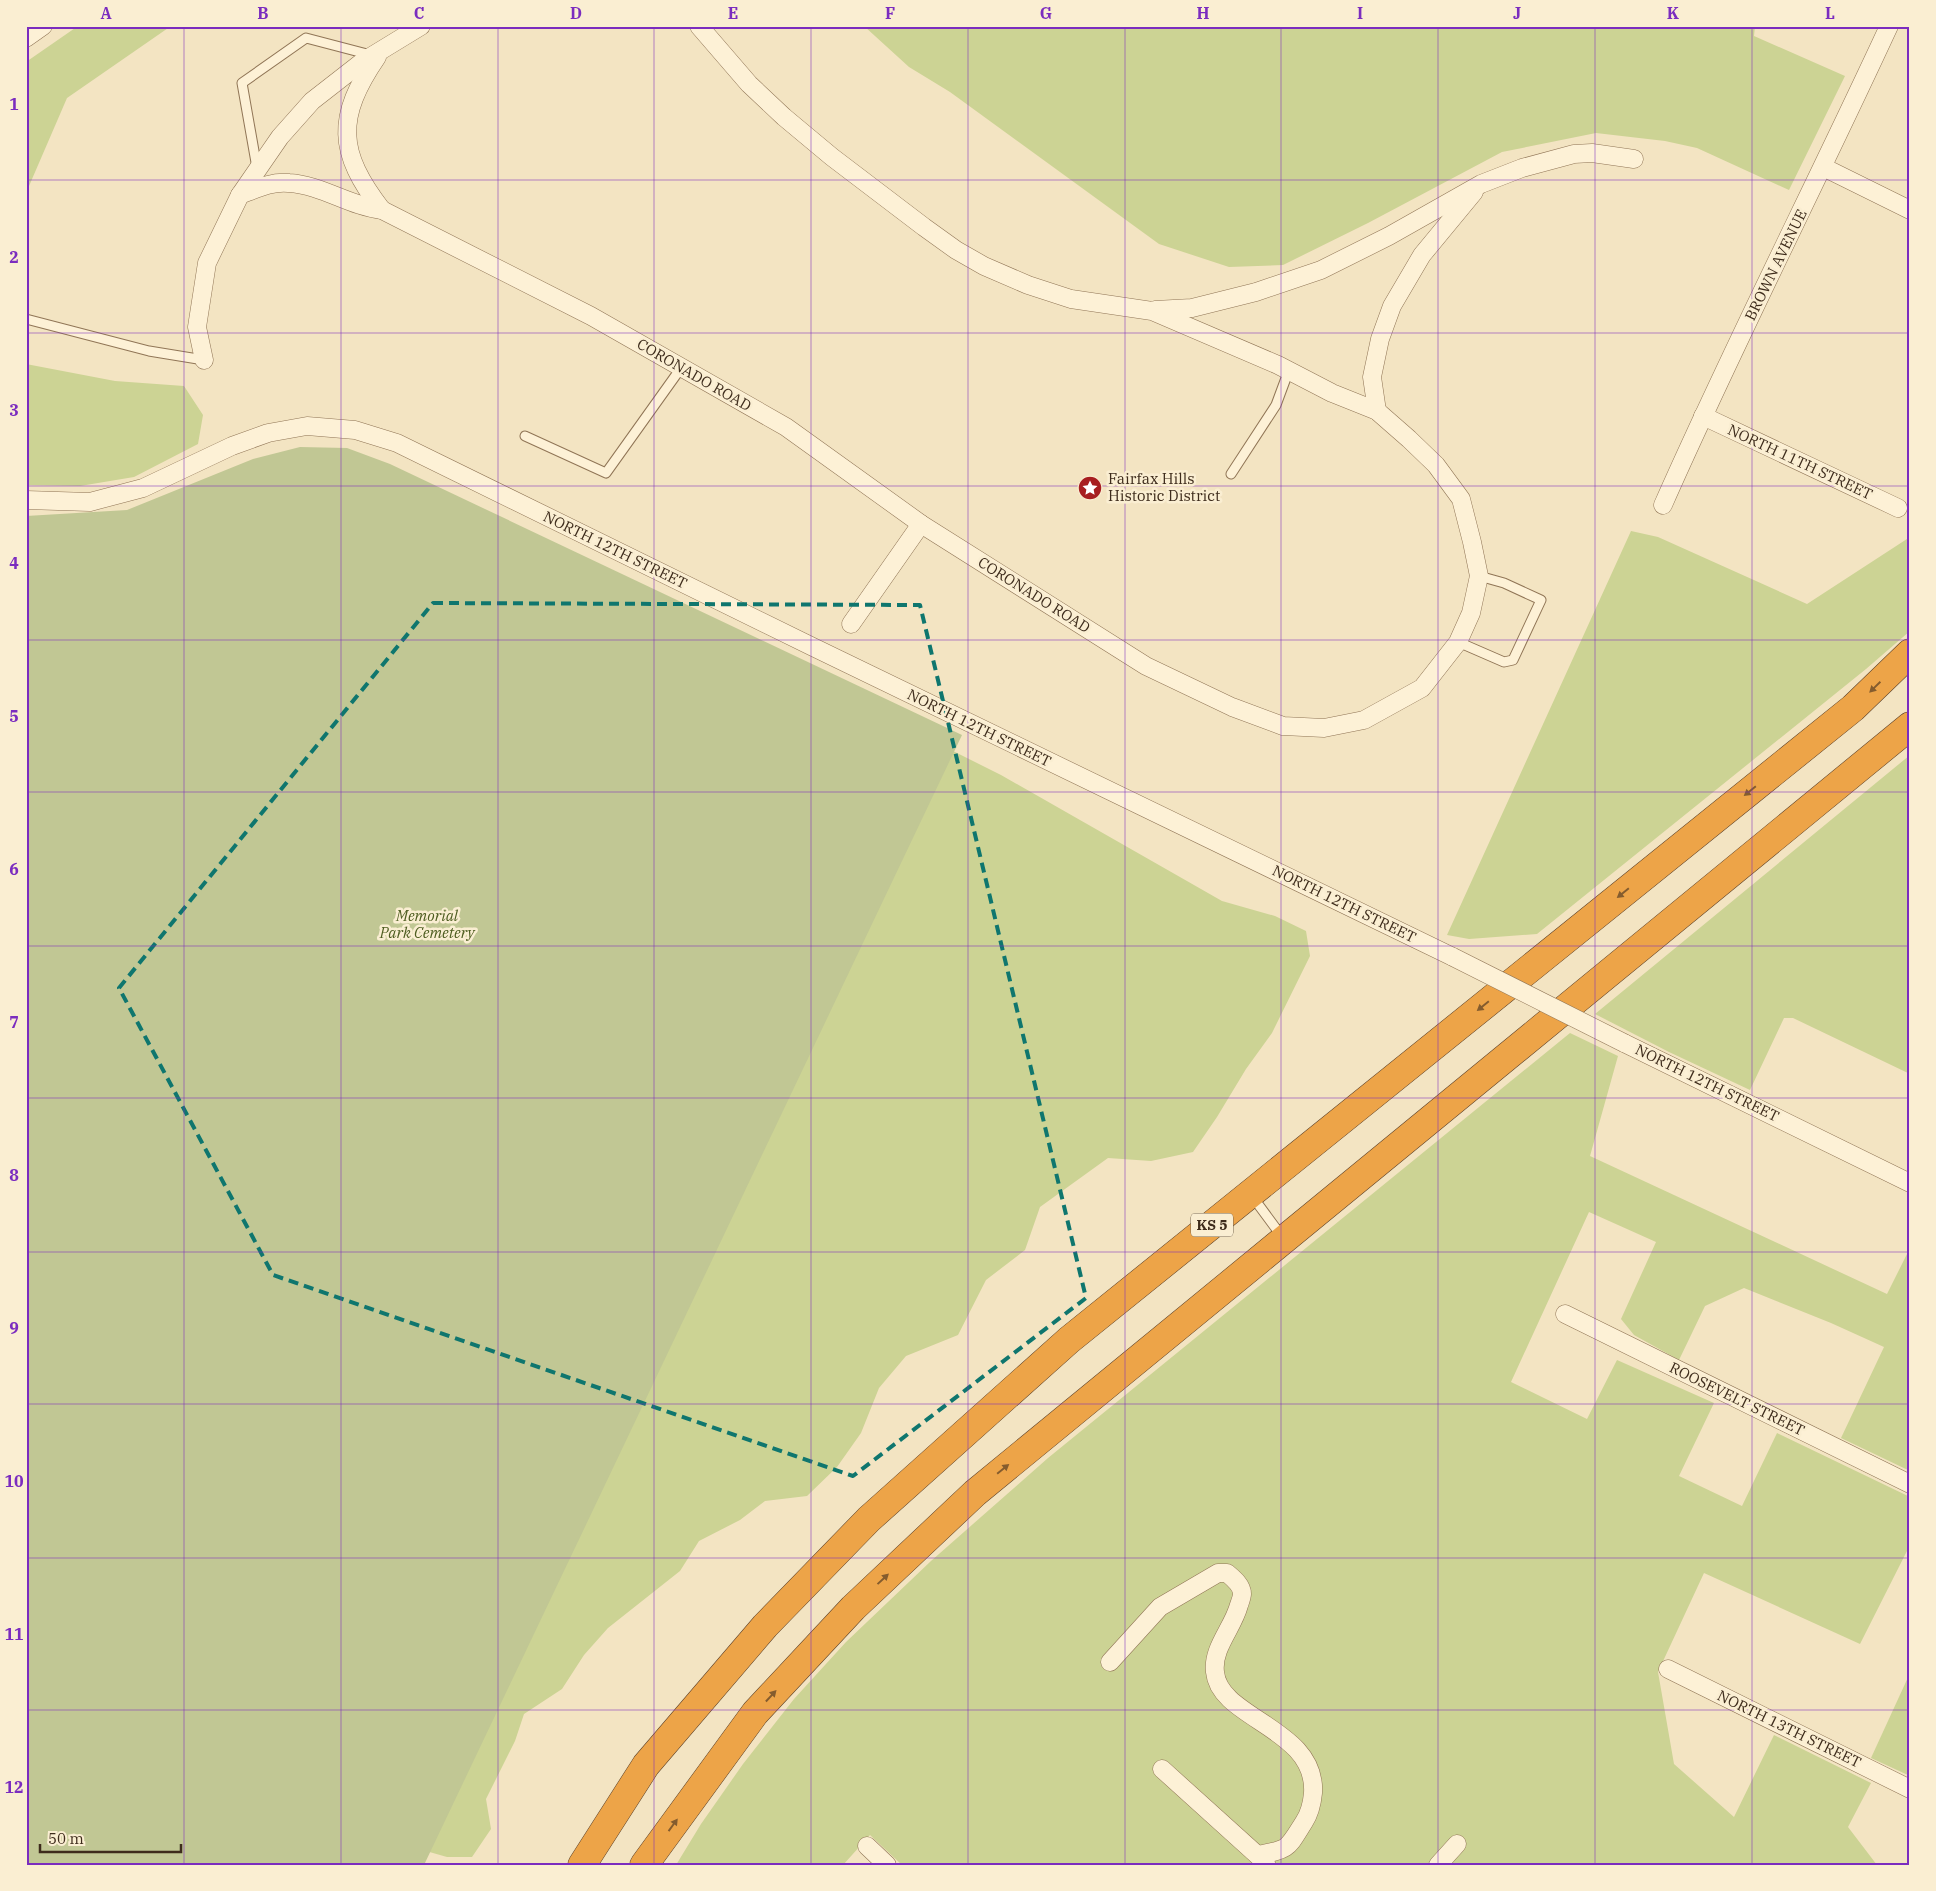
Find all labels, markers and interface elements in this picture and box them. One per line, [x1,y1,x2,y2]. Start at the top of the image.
text: A [100,3,112,23]
text: B [257,3,269,23]
text: C [414,3,424,23]
text: D [570,3,582,23]
text: E [728,3,738,23]
text: F [885,3,895,23]
text: G [1040,3,1052,23]
text: H [1197,3,1210,23]
text: I [1357,3,1363,23]
text: J [1513,3,1521,23]
text: K [1667,3,1680,23]
text: L [1825,3,1835,23]
text: 1 [9,94,19,114]
street label: BROWN AVENUE [1740,206,1811,324]
text: 2 [9,247,19,267]
street label: CORONADO ROAD [634,334,755,415]
text: 3 [9,400,19,420]
street label: NORTH 11TH STREET [1725,420,1876,504]
place label: Fairfax Hills Historic District [1108,469,1220,505]
place icon: Fairfax Hills Historic District [1077,475,1103,501]
street label: NORTH 12TH STREET [540,506,690,593]
street label: CORONADO ROAD [975,552,1094,637]
text: 4 [9,553,19,573]
one-way arrow [1869,681,1881,693]
street label: NORTH 12TH STREET [904,684,1054,771]
text: 5 [9,706,19,726]
one-way arrow [1744,785,1757,796]
text: 6 [9,859,19,879]
street label: NORTH 12TH STREET [1269,860,1419,947]
one-way arrow [1617,887,1630,898]
park label: Memorial Park Cemetery [379,906,476,942]
one-way arrow [1477,1000,1490,1011]
text: 7 [9,1012,19,1032]
street label: NORTH 12TH STREET [1632,1039,1782,1126]
text: 8 [9,1165,19,1185]
road number: KS 5 [1191,1214,1233,1236]
text: 9 [9,1318,19,1338]
street label: ROOSEVELT STREET [1667,1358,1808,1440]
one-way arrow [997,1464,1010,1475]
text: 10 [4,1471,24,1491]
one-way arrow [877,1573,889,1585]
text: 11 [4,1624,24,1644]
street label: NORTH 13TH STREET [1714,1685,1864,1772]
one-way arrow [765,1690,777,1702]
text: 12 [4,1777,24,1797]
one-way arrow [668,1818,678,1832]
scale bar [40,1821,181,1853]
text: 50 m [48,1829,84,1848]

